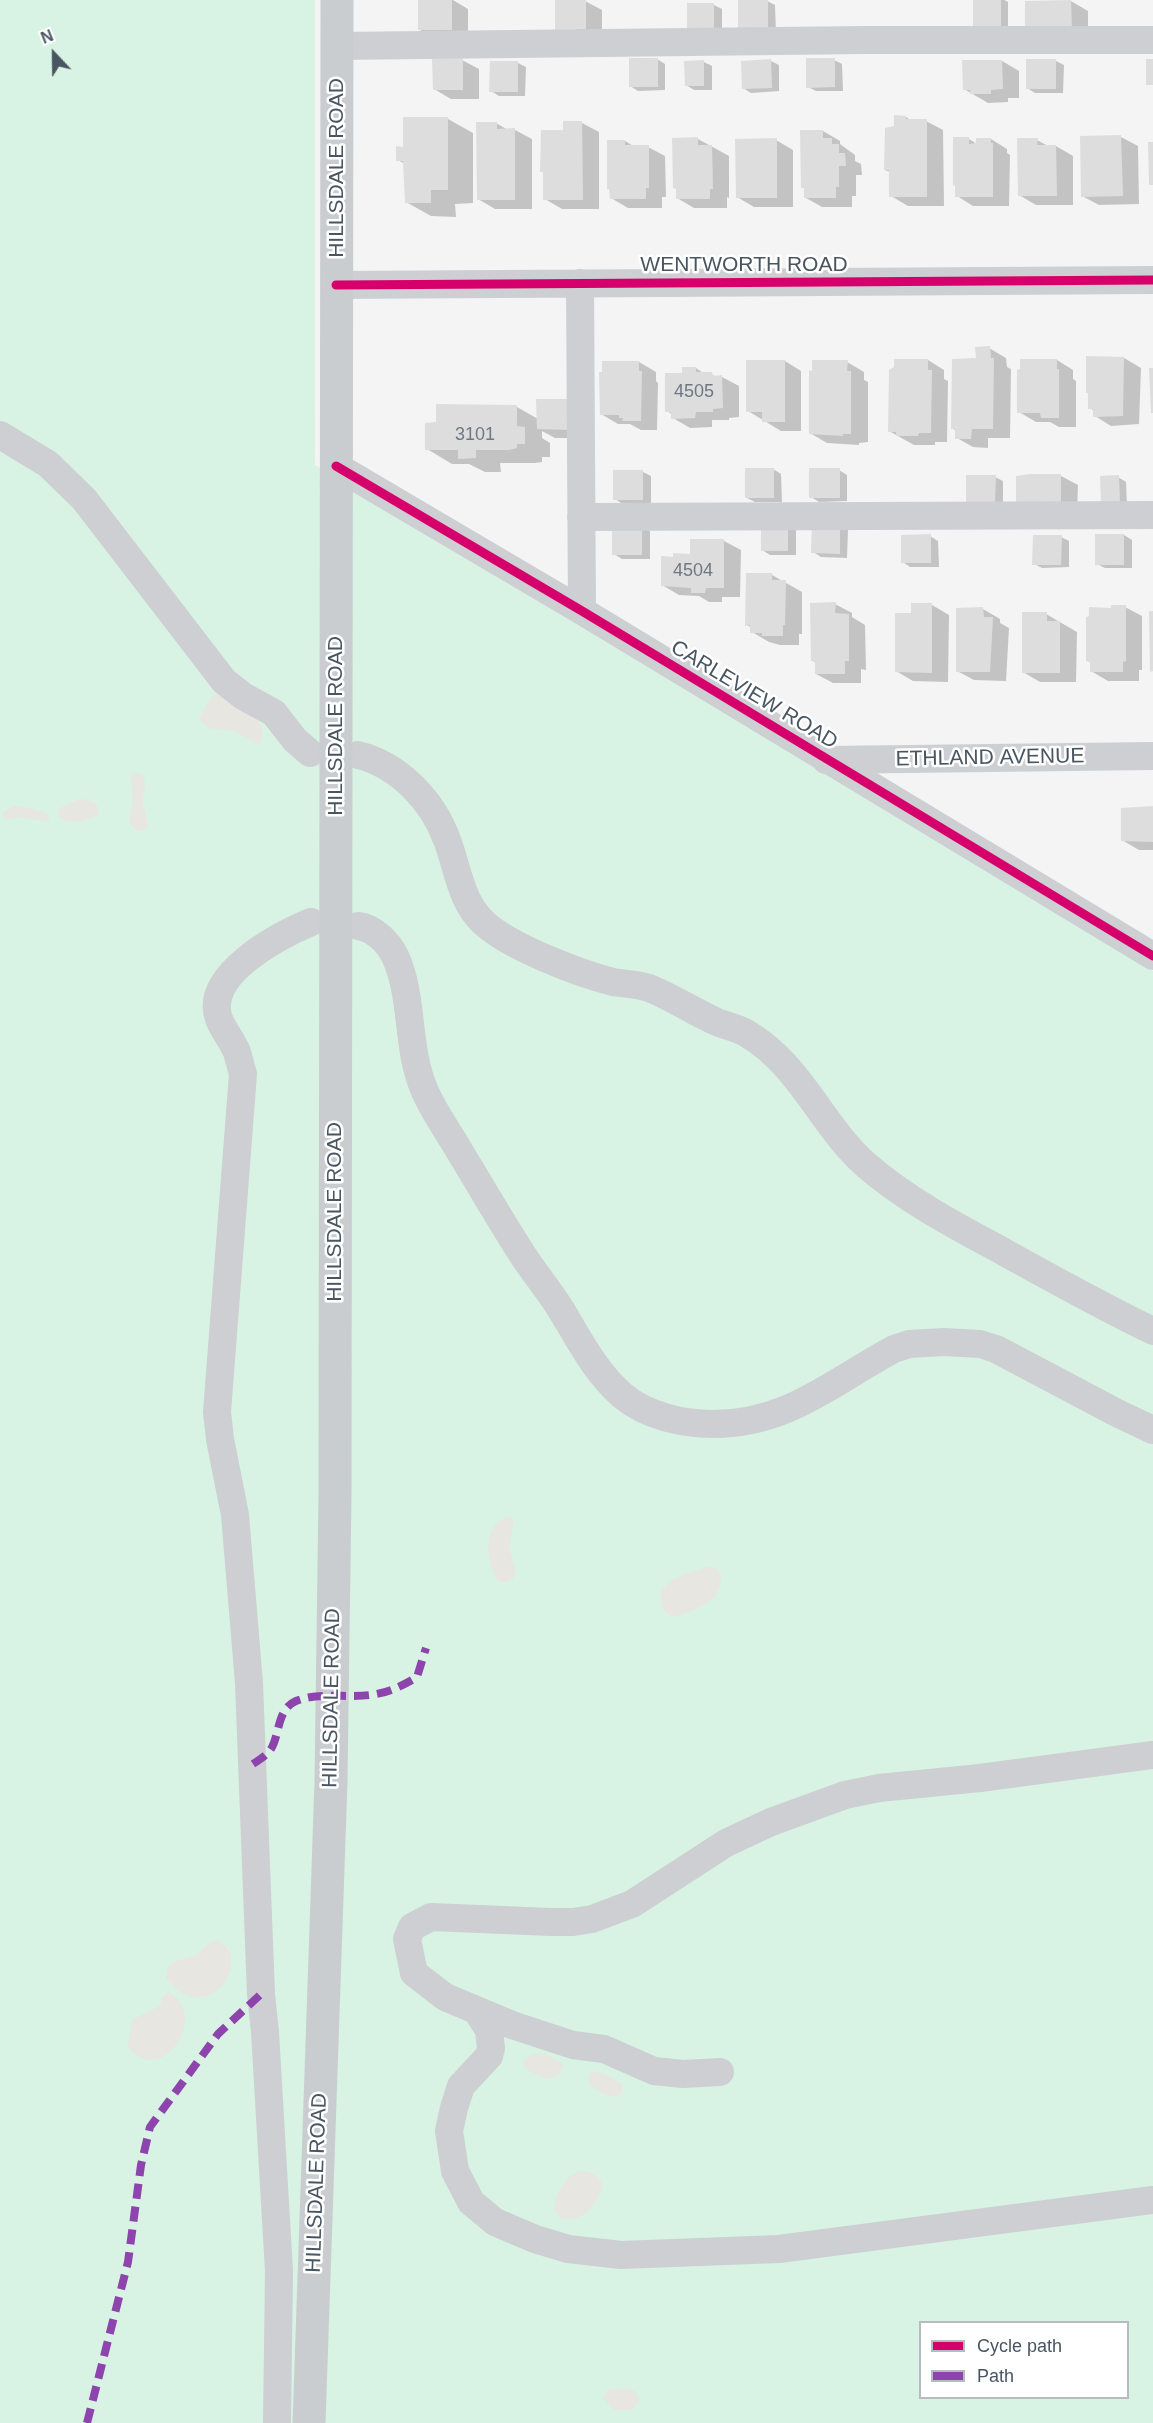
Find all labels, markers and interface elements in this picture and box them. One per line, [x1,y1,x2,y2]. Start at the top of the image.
north arrow [24,24,84,84]
text: N [39,27,56,47]
street label: HILLSDALE ROAD [324,78,350,258]
street label: WENTWORTH ROAD [640,252,848,278]
house number: 4505 [674,381,714,403]
house number: 3101 [455,424,495,446]
house number: 4504 [673,560,713,582]
street label: CARLEVIEW ROAD [666,635,842,755]
street label: HILLSDALE ROAD [323,636,349,816]
street label: ETHLAND AVENUE [895,744,1085,772]
street label: HILLSDALE ROAD [322,1122,348,1302]
street label: HILLSDALE ROAD [318,1608,346,1788]
street label: HILLSDALE ROAD [301,2093,333,2273]
legend [919,2321,1129,2399]
text: Cycle path [977,2336,1062,2356]
text: Path [977,2366,1014,2386]

